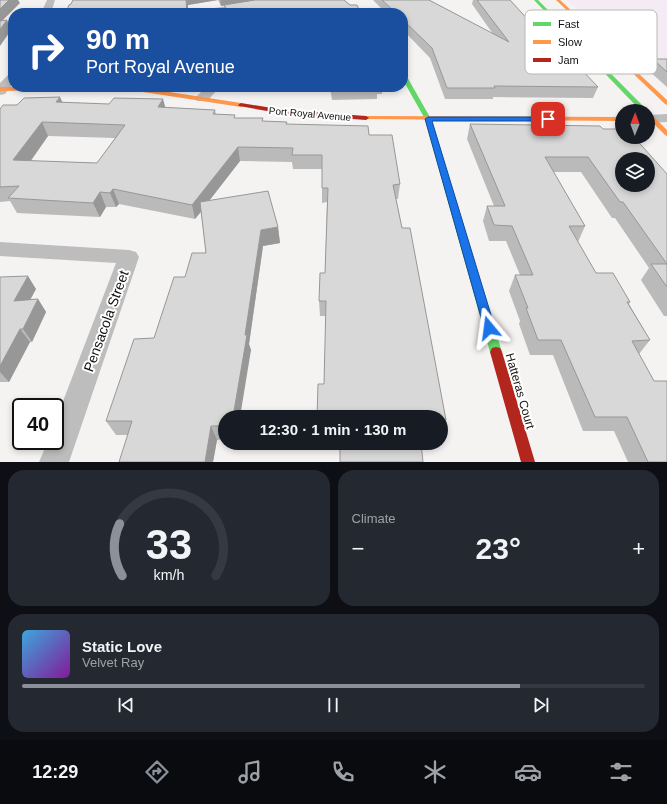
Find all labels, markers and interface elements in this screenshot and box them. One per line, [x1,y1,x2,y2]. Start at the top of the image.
legend [525,10,657,74]
text: Fast [558,18,579,30]
icon: right [20,24,72,76]
text: 90 m [86,24,150,55]
text: Slow [558,36,582,48]
text: Jam [558,54,579,66]
text: Port Royal Avenue [86,57,235,77]
pin [531,102,565,136]
north arrow [615,104,655,144]
map controls [615,104,655,192]
street label: Port Royal Avenue [268,105,352,123]
icon: arrive [537,108,559,130]
button: layers [615,152,655,192]
street label: Pensacola Street [80,268,132,374]
position arrow [468,307,510,349]
street label: Hatteras Court [503,352,538,431]
speed limit sign: 40 [12,398,64,450]
text: 12:30 · 1 min · 130 m [260,421,406,438]
text: Climate [352,511,396,526]
text: 33 [146,521,192,568]
text: 23° [476,532,521,565]
text: − [352,536,364,561]
text: + [632,536,645,561]
text: km/h [153,567,184,583]
text: Static Love [82,638,162,655]
text: Velvet Ray [82,655,144,670]
icon: previous [115,694,137,716]
icon: pause [322,694,344,716]
icon: next [530,694,552,716]
icon: directions [143,758,171,786]
icon: music [236,758,264,786]
icon: phone [329,758,357,786]
icon: climate [421,758,449,786]
icon: car [514,758,542,786]
icon: filters [607,758,635,786]
text: 12:29 [32,762,78,782]

